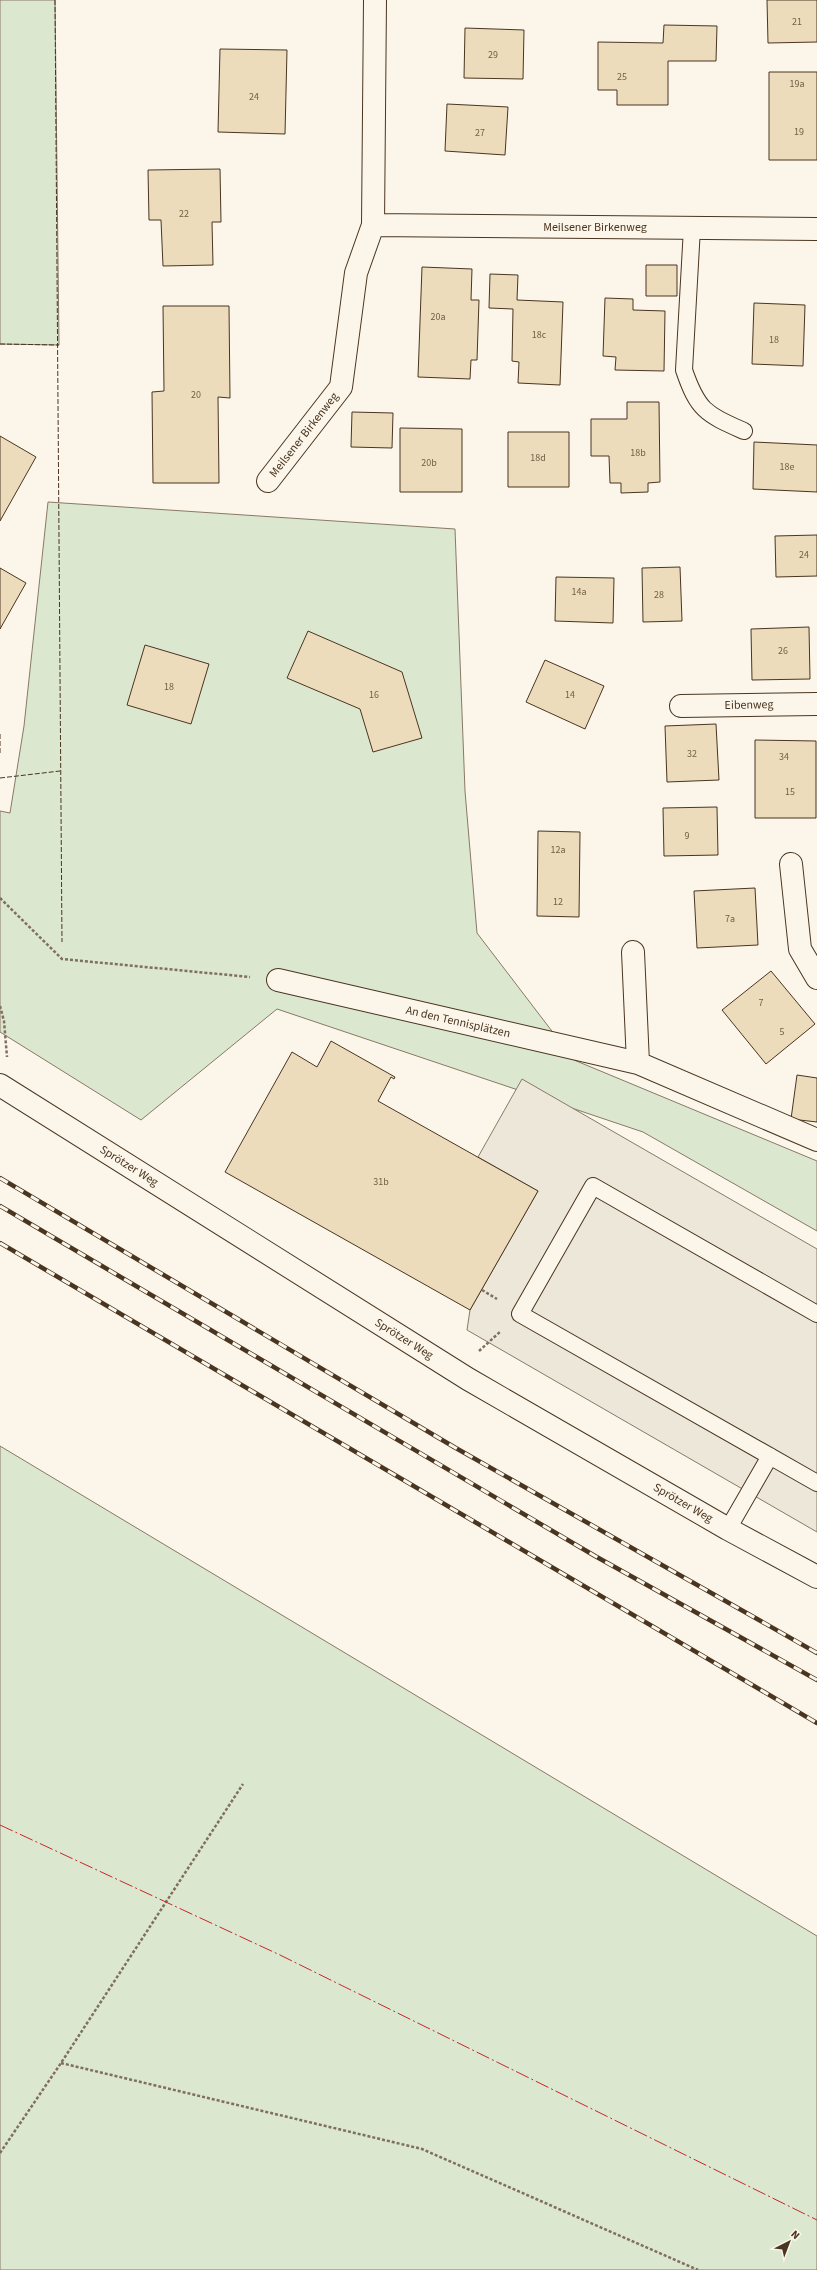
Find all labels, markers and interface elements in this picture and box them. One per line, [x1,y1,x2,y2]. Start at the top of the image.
house number: 21 [792,15,802,29]
house number: 29 [488,48,498,62]
house number: 25 [617,70,627,84]
house number: 19a [790,77,804,91]
house number: 24 [249,90,259,104]
house number: 19 [794,125,804,139]
house number: 27 [475,126,485,140]
house number: 22 [179,207,189,221]
street label: Meilsener Birkenweg [543,219,647,236]
house number: 20a [431,310,445,324]
house number: 18c [532,328,547,342]
house number: 18 [769,333,779,347]
house number: 20 [191,388,201,402]
street label: Meilsener Birkenweg [265,389,343,481]
house number: 18b [630,446,646,460]
house number: 18d [530,451,546,465]
house number: 20b [421,456,437,470]
house number: 18e [780,460,794,474]
house number: 24 [799,548,809,562]
house number: 14a [572,585,586,599]
house number: 28 [654,588,664,602]
house number: 26 [778,644,788,658]
house number: 18 [164,680,174,694]
house number: 16 [369,688,379,702]
house number: 14 [565,688,575,702]
street label: Eibenweg [724,696,774,714]
house number: 32 [687,747,697,761]
house number: 34 [779,750,789,764]
house number: 15 [785,785,795,799]
house number: 9 [685,829,690,843]
house number: 12a [551,843,565,857]
house number: 12 [553,895,563,909]
house number: 7a [725,912,735,926]
house number: 7 [759,996,764,1010]
street label: An den Tennisplätzen [404,1002,512,1042]
house number: 5 [780,1025,785,1039]
street label: Sprötzer Weg [96,1141,162,1191]
house number: 31b [373,1175,389,1189]
street label: Sprötzer Weg [371,1314,437,1364]
street label: Sprötzer Weg [650,1479,716,1527]
north arrow [769,2222,809,2262]
text: N [788,2227,803,2243]

